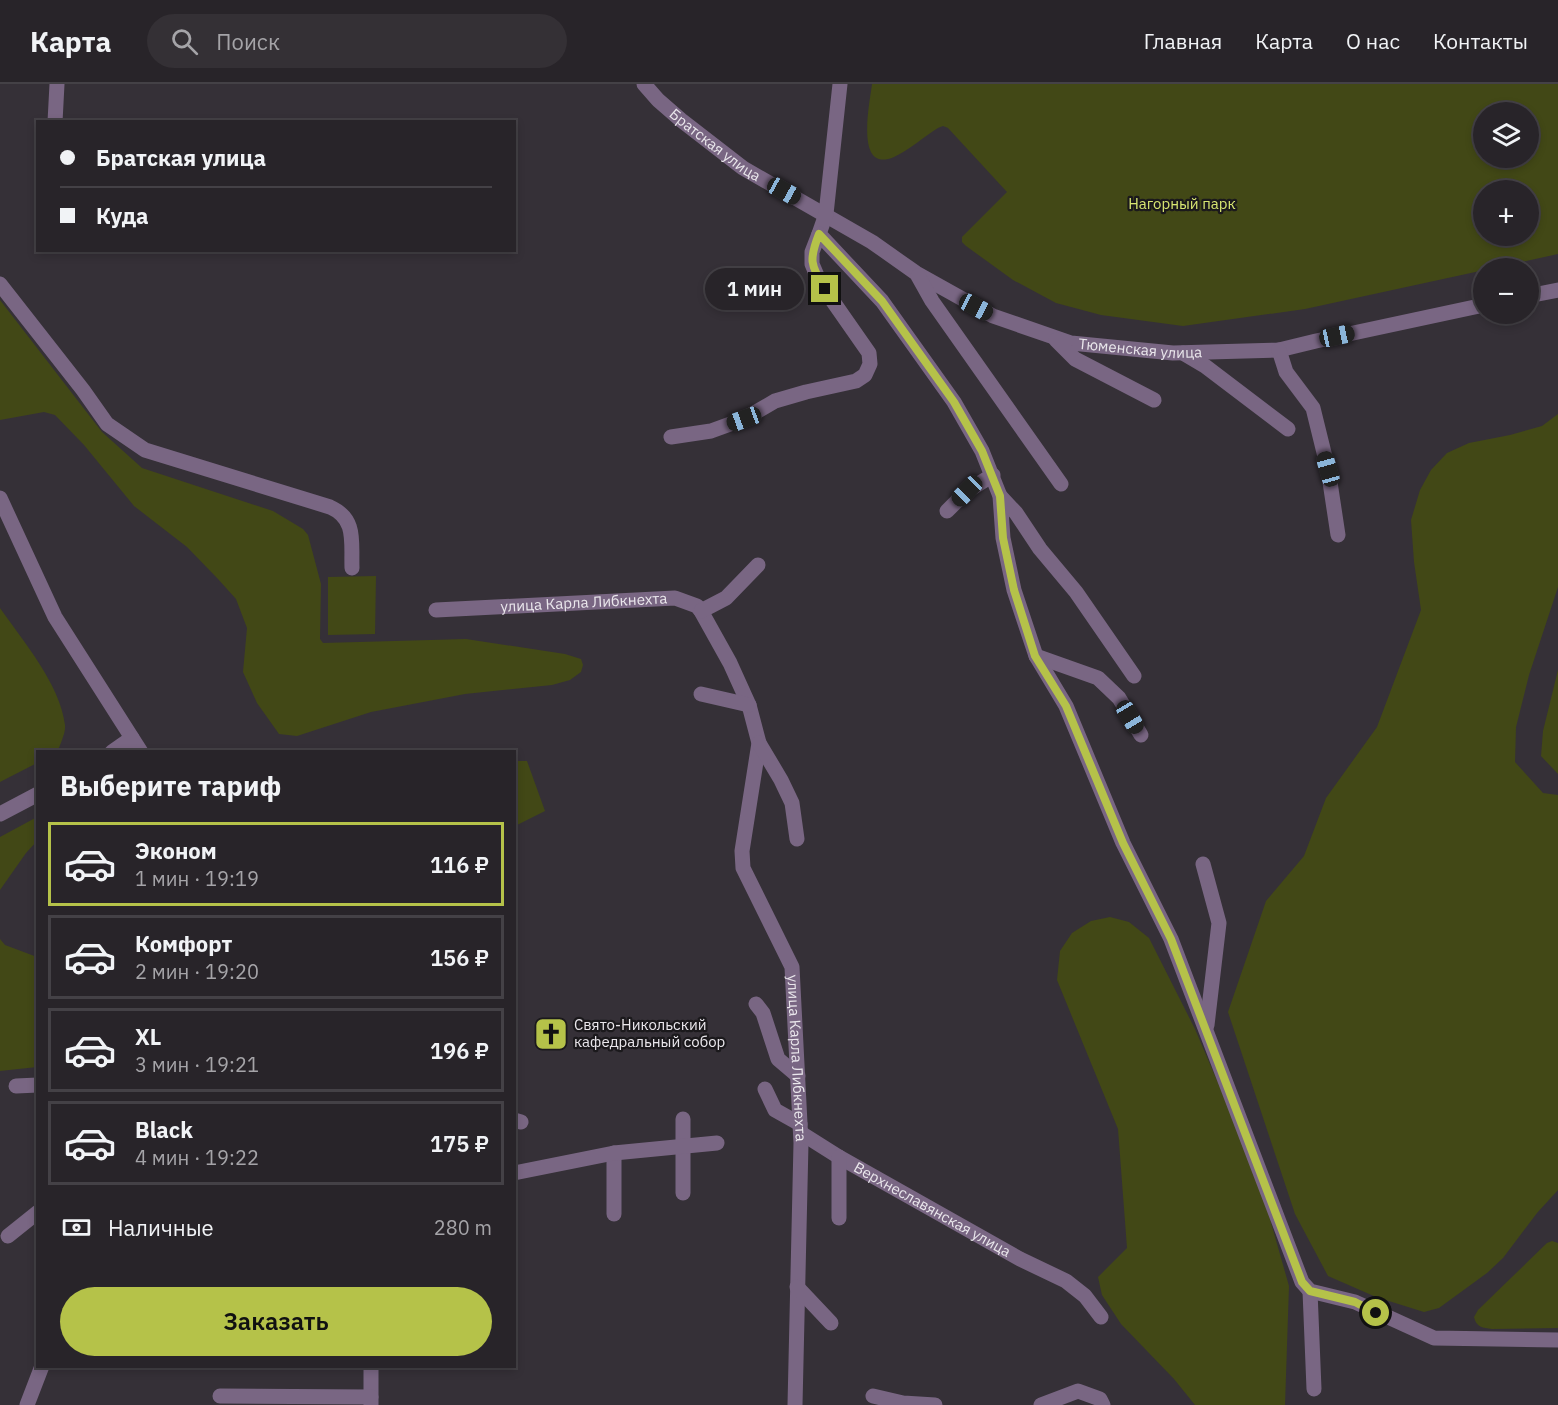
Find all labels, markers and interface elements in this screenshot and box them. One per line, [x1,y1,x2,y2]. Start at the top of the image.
search box [147,14,567,68]
text: Карта [30,23,111,60]
icon: search [168,25,201,58]
text: Поиск [216,27,280,56]
text: Главная [1144,27,1222,55]
text: Карта [1255,27,1313,55]
text: О нас [1346,27,1400,55]
text: Контакты [1433,27,1528,55]
map controls [1473,102,1539,324]
button: layers [1473,102,1539,168]
street label: Братская улица [666,104,764,185]
text: Братская улица [96,143,266,172]
car [764,174,804,208]
button: + [1473,180,1539,246]
park label: Нагорный парк [1128,194,1236,213]
text: Куда [96,201,149,230]
button: − [1473,258,1539,324]
callout: 1 мин [705,268,804,310]
text: 1 мин [727,275,782,302]
route end [811,275,838,302]
car [956,291,996,323]
car [1318,323,1356,349]
street label: Тюменская улица [1078,334,1202,362]
car [724,404,764,434]
car [1314,449,1342,489]
car [948,472,986,510]
street label: улица Карла Либкнехта [500,588,668,616]
car [1113,697,1147,737]
text: Выберите тариф [60,768,281,803]
text: Эконом [135,836,217,865]
icon: car [63,837,117,891]
text: 116 ₽ [430,850,489,879]
text: 1 мин · 19:19 [135,865,259,892]
text: Комфорт [135,929,232,958]
icon: car [63,930,117,984]
text: 156 ₽ [430,943,489,972]
text: 2 мин · 19:20 [135,958,259,985]
street label: улица Карла Либкнехта [783,974,811,1142]
place label: Свято-Никольский кафедральный собор [574,1015,725,1051]
church icon: Свято-Никольский кафедральный собор [533,1016,569,1052]
text: XL [135,1022,161,1051]
icon: car [63,1023,117,1077]
text: 196 ₽ [430,1036,489,1065]
text: 3 мин · 19:21 [135,1051,259,1078]
text: Black [135,1115,193,1144]
icon: car [63,1116,117,1170]
text: 175 ₽ [430,1129,489,1158]
text: 4 мин · 19:22 [135,1144,259,1171]
street label: Верхнеславянская улица [851,1157,1014,1261]
icon: cash [60,1211,93,1244]
text: Наличные [108,1213,214,1242]
text: 280 m [434,1214,492,1241]
button: Заказать [60,1287,492,1356]
route start [1362,1299,1389,1326]

